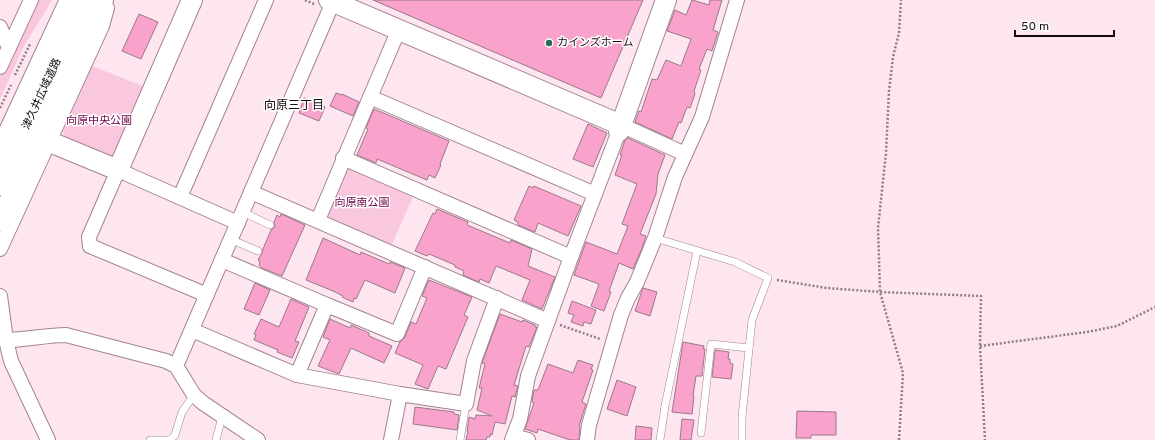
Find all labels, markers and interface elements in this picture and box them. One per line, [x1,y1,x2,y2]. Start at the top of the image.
scale bar [1015,12,1114,38]
text: 50 m [1021,19,1049,35]
place label: カインズホーム [557,36,633,50]
marker: カインズホーム [544,38,554,48]
street label: 津久井広域道路 [19,56,65,132]
district label: 向原三丁目 [264,98,324,114]
park label: 向原中央公園 [66,114,132,128]
park label: 向原南公園 [335,196,390,210]

